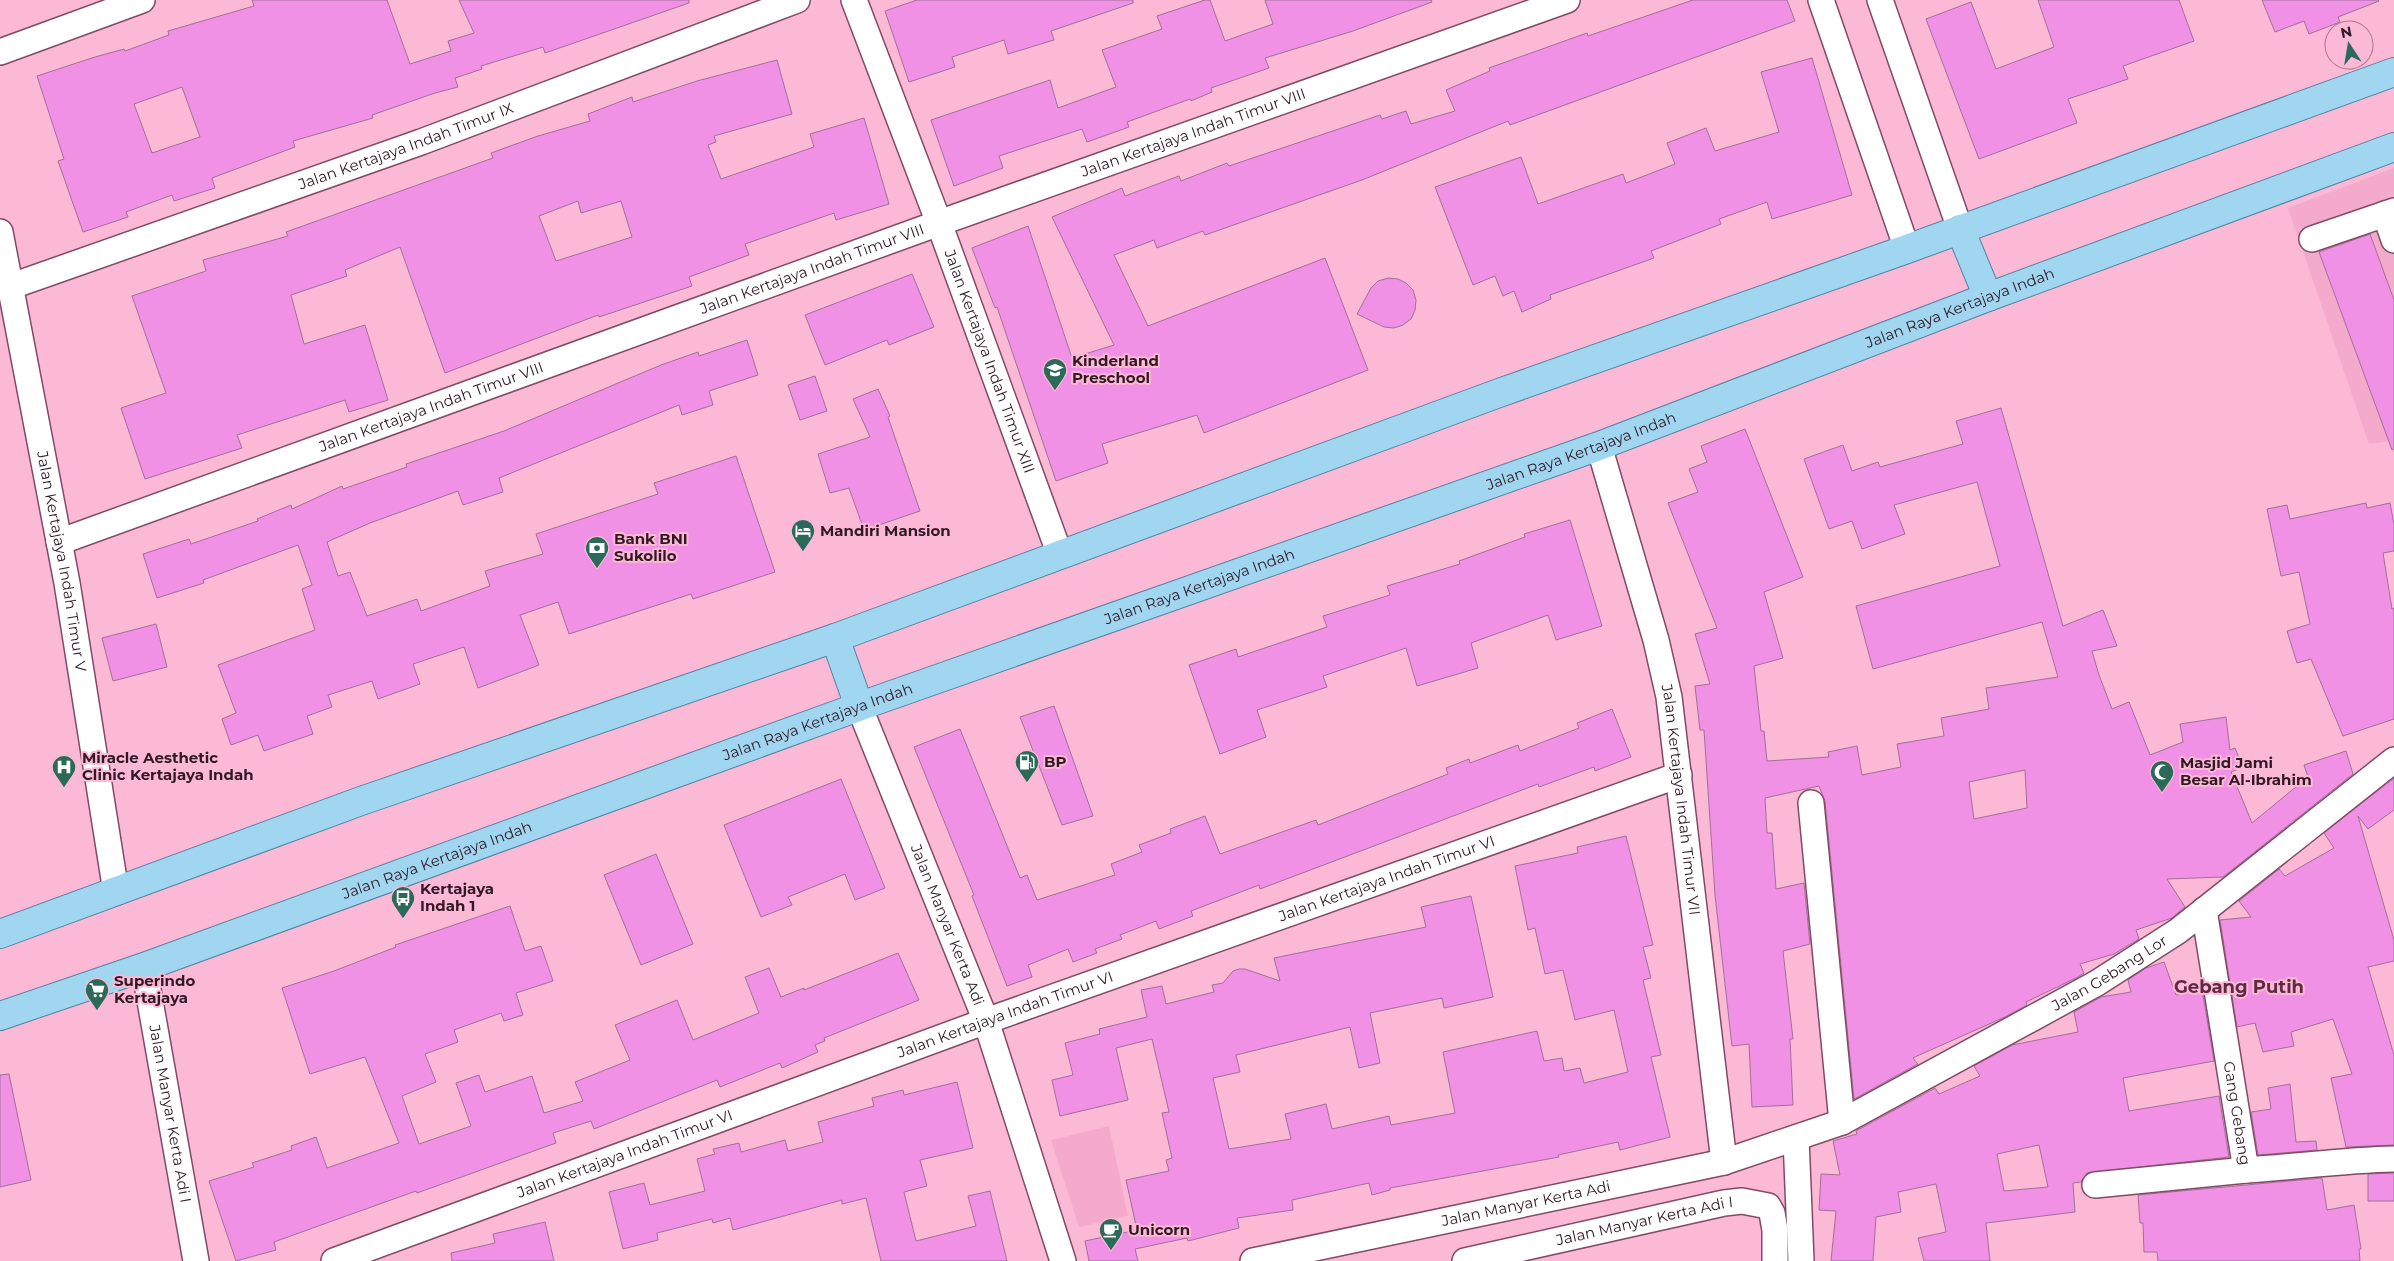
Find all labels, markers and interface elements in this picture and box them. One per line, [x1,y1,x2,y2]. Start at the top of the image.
north arrow [2324,20,2374,70]
text: N [2339,22,2354,42]
street label: Jalan Kertajaya Indah Timur VIII [1077,84,1308,181]
street label: Jalan Kertajaya Indah Timur IX [295,98,516,194]
street label: Jalan Kertajaya Indah Timur VIII [696,219,927,318]
street label: Jalan Kertajaya Indah Timur XIII [940,246,1039,476]
street label: Jalan Raya Kertajaya Indah [1862,263,2057,352]
place label: Kinderland Preschool [1072,351,1159,387]
street label: Jalan Kertajaya Indah Timur VIII [315,357,546,456]
school or university icon: Kinderland Preschool [1042,357,1068,391]
street label: Jalan Raya Kertajaya Indah [1482,407,1679,494]
street label: Jalan Kertajaya Indah Timur V [33,448,91,673]
hotel icon: Mandiri Mansion [790,518,816,552]
place label: Mandiri Mansion [820,521,951,540]
place label: Bank BNI Sukolilo [614,529,688,565]
bank icon: Bank BNI Sukolilo [584,535,610,569]
street label: Jalan Raya Kertajaya Indah [1100,544,1297,629]
street label: Jalan Raya Kertajaya Indah [719,678,915,765]
street label: Jalan Kertajaya Indah Timur VII [1657,681,1705,916]
place label: Miracle Aesthetic Clinic Kertajaya Indah [82,748,254,784]
fuel station icon: BP [1014,749,1040,783]
place label: BP [1044,752,1066,771]
place label: Masjid Jami Besar Al-Ibrahim [2180,753,2312,789]
hospital icon: Miracle Aesthetic Clinic Kertajaya Indah [51,754,77,788]
mosque icon: Masjid Jami Besar Al-Ibrahim [2149,759,2175,793]
street label: Jalan Raya Kertajaya Indah [338,817,534,903]
street label: Jalan Kertajaya Indah Timur VI [1275,831,1497,926]
street label: Jalan Manyar Kerta Adi [906,840,989,1008]
place label: Kertajaya Indah 1 [420,879,494,915]
bus stop icon: Kertajaya Indah 1 [390,885,416,919]
street label: Jalan Gebang Lor [2047,931,2170,1015]
street label: Jalan Kertajaya Indah Timur VI [894,967,1116,1062]
place label: Superindo Kertajaya [114,971,195,1007]
district label: Gebang Putih [2174,976,2304,998]
supermarket icon: Superindo Kertajaya [84,977,110,1011]
street label: Jalan Manyar Kerta Adi I [145,1022,196,1204]
street label: Gang Gebang [2220,1060,2255,1167]
street label: Jalan Kertajaya Indah Timur VI [513,1105,735,1202]
street label: Jalan Manyar Kerta Adi [1439,1176,1612,1230]
street label: Jalan Manyar Kerta Adi I [1553,1192,1734,1250]
cafe icon: Unicorn [1098,1217,1124,1251]
place label: Unicorn [1128,1220,1190,1239]

